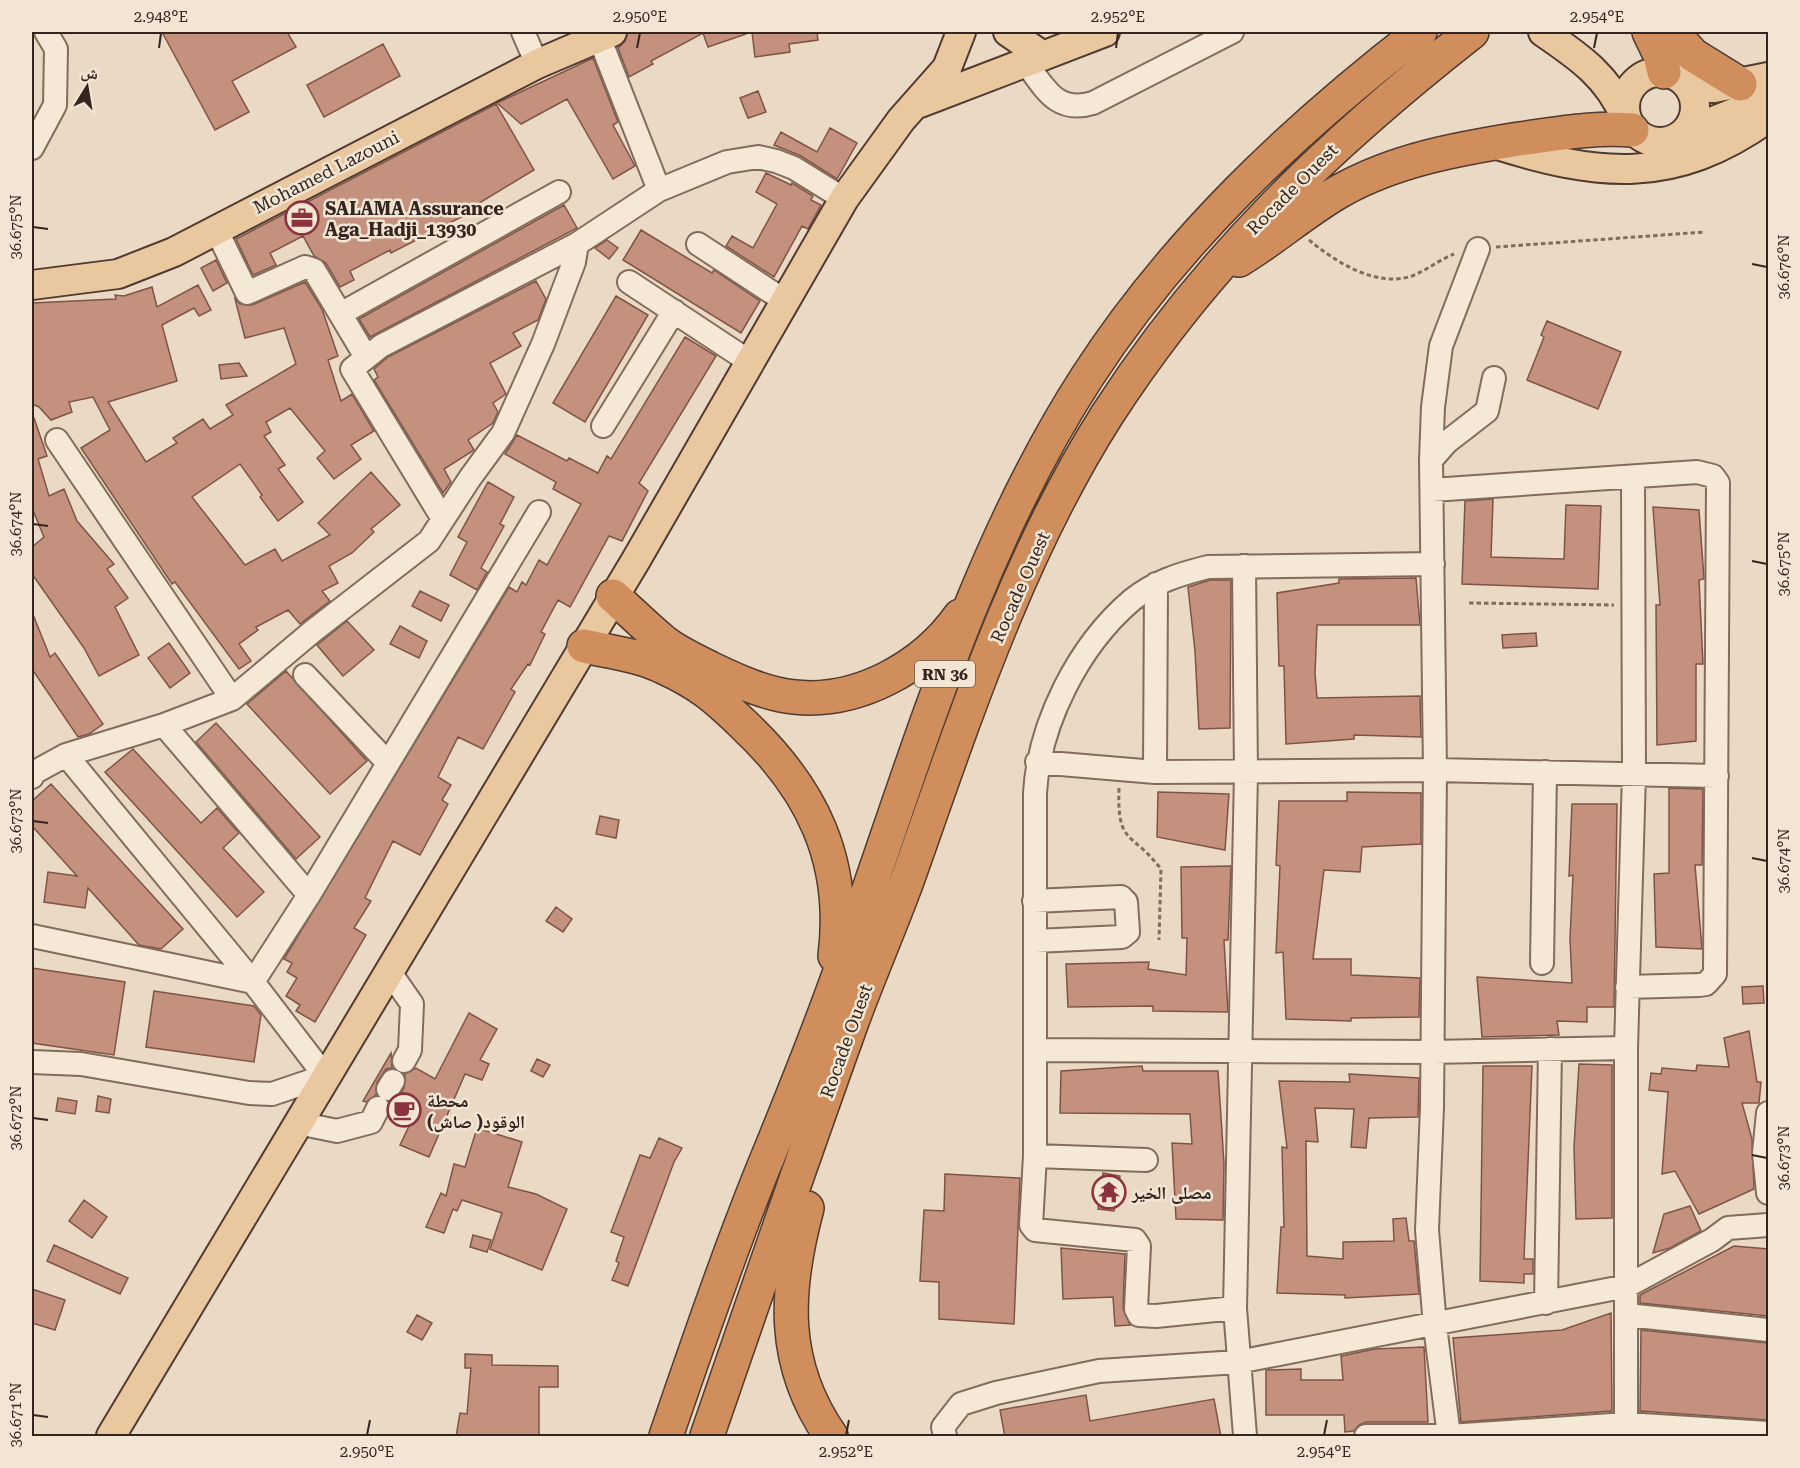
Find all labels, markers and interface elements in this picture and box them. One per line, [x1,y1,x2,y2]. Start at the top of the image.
text: 2.948°E [134,8,188,26]
text: 2.950°E [613,8,667,26]
text: 2.952°E [1091,8,1145,26]
text: 2.954°E [1570,8,1624,26]
north arrow [57,57,117,117]
text: ش [80,62,100,84]
street label: Mohamed Lazouni [249,126,403,218]
street label: Rocade Ouest [1242,139,1342,239]
text: 36.675°N [7,194,25,260]
place label: SALAMA Assurance Aga_Hadji_13930 [325,198,504,240]
office icon: SALAMA Assurance Aga_Hadji_13930 [284,200,320,236]
text: 36.676°N [1775,234,1793,300]
text: 36.674°N [7,491,25,557]
street label: Rocade Ouest [986,528,1054,646]
text: 36.675°N [1775,531,1793,597]
road number: RN 36 [915,661,975,687]
text: 36.673°N [7,788,25,854]
text: 36.674°N [1775,828,1793,894]
street label: Rocade Ouest [816,981,876,1101]
text: 36.672°N [7,1085,25,1151]
place label: محطة الوقود( صاش) [427,1090,525,1133]
cafe icon: محطة الوقود( صاش) [386,1092,422,1128]
text: 36.673°N [1775,1125,1793,1191]
temple icon: مصلى الخير [1091,1174,1127,1210]
place label: مصلى الخير [1131,1182,1212,1204]
text: 36.671°N [7,1382,25,1448]
text: 2.950°E [340,1443,394,1461]
text: 2.952°E [819,1443,873,1461]
text: 2.954°E [1297,1443,1351,1461]

